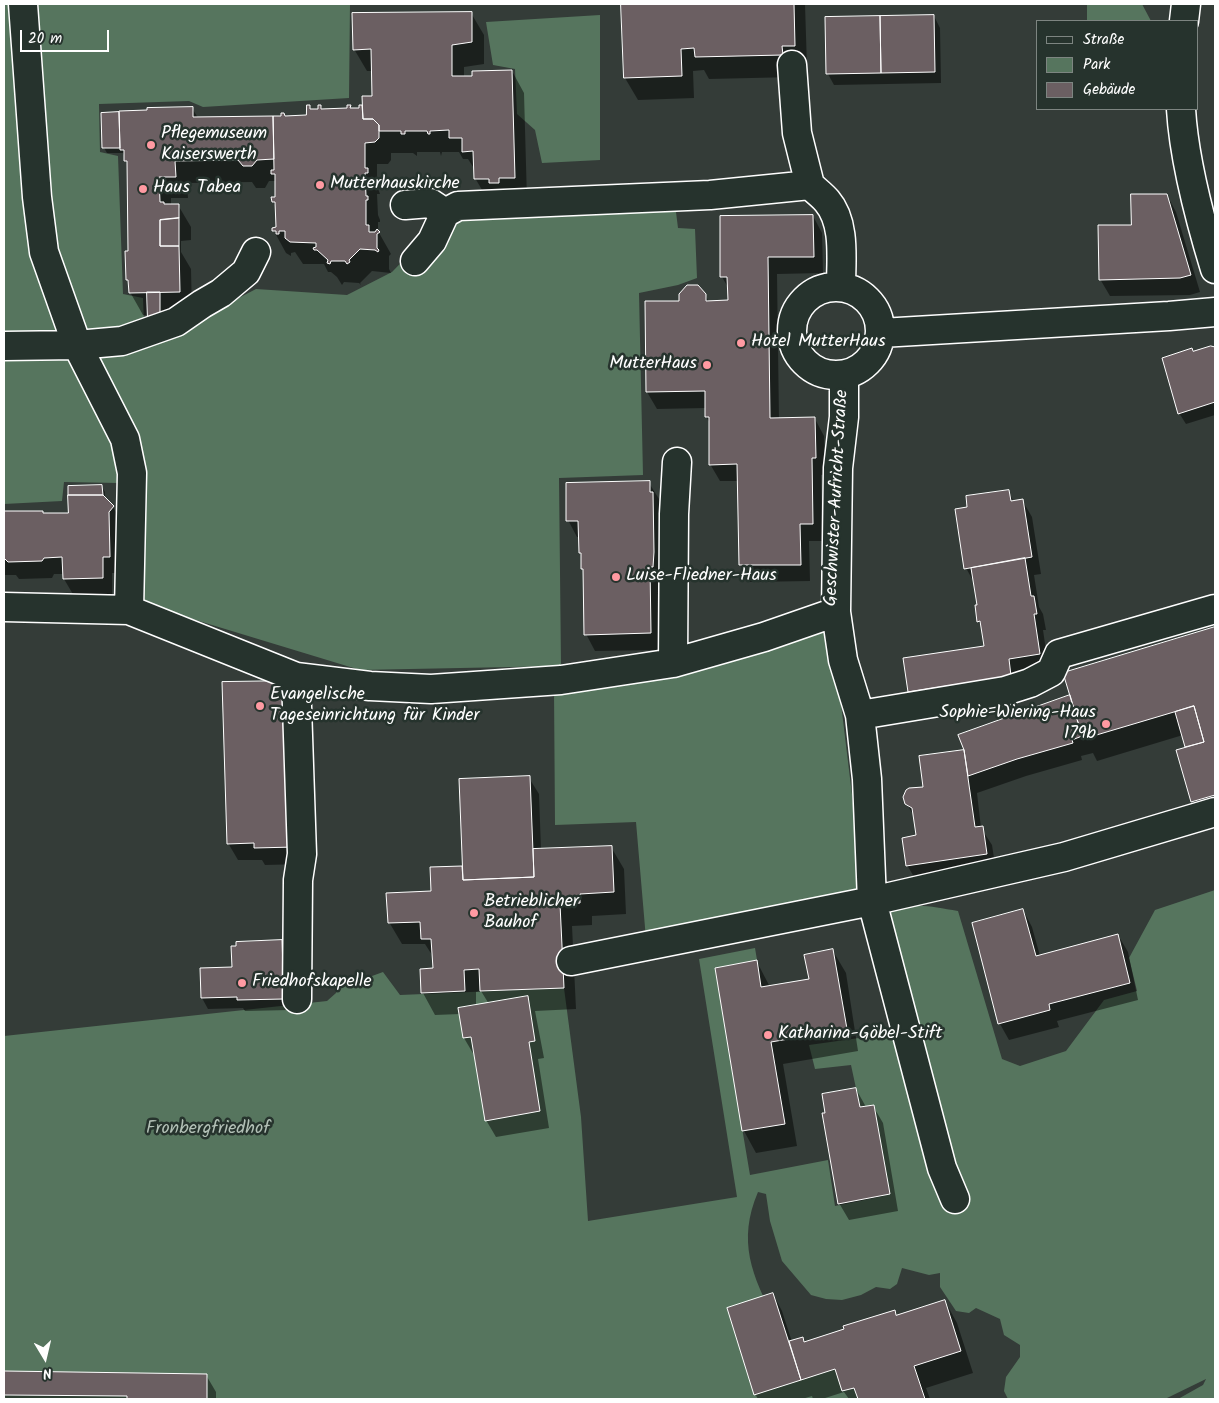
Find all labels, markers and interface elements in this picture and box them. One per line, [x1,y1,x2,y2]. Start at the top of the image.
scale bar [22,20,111,52]
legend [1036,20,1199,110]
text: 20 m [28,27,62,51]
text: Straße [1083,28,1124,52]
text: Park [1083,53,1110,77]
text: Gebäude [1083,78,1135,102]
place label: Pflegemuseum Kaiserswerth [161,124,267,166]
marker: Pflegemuseum Kaiserswerth [145,139,157,151]
place label: Mutterhauskirche [330,174,460,196]
place label: Haus Tabea [153,178,241,200]
marker: Mutterhauskirche [314,179,326,191]
marker: Haus Tabea [137,183,149,195]
place label: Hotel MutterHaus [751,332,886,354]
marker: Hotel MutterHaus [735,337,747,349]
place label: MutterHaus [609,354,697,376]
marker: MutterHaus [701,359,713,371]
street label: Geschwister-Aufricht-Straße [822,389,854,607]
place label: Luise-Fliedner-Haus [626,566,777,588]
marker: Luise-Fliedner-Haus [610,571,622,583]
place label: Evangelische Tageseinrichtung für Kinder [270,685,479,728]
marker: Evangelische Tageseinrichtung für Kinder [254,700,266,712]
place label: Sophie-Wiering-Haus 179b [939,703,1096,746]
marker: Sophie-Wiering-Haus 179b [1100,718,1112,730]
place label: Betrieblicher Bauhof [484,892,579,934]
marker: Betrieblicher Bauhof [468,907,480,919]
place label: Friedhofskapelle [252,972,371,994]
marker: Friedhofskapelle [236,977,248,989]
place label: Katharina-Göbel-Stift [778,1024,943,1046]
marker: Katharina-Göbel-Stift [762,1029,774,1041]
park label: Fronbergfriedhof [146,1119,270,1141]
north arrow [20,1333,70,1383]
text: N [41,1361,53,1384]

